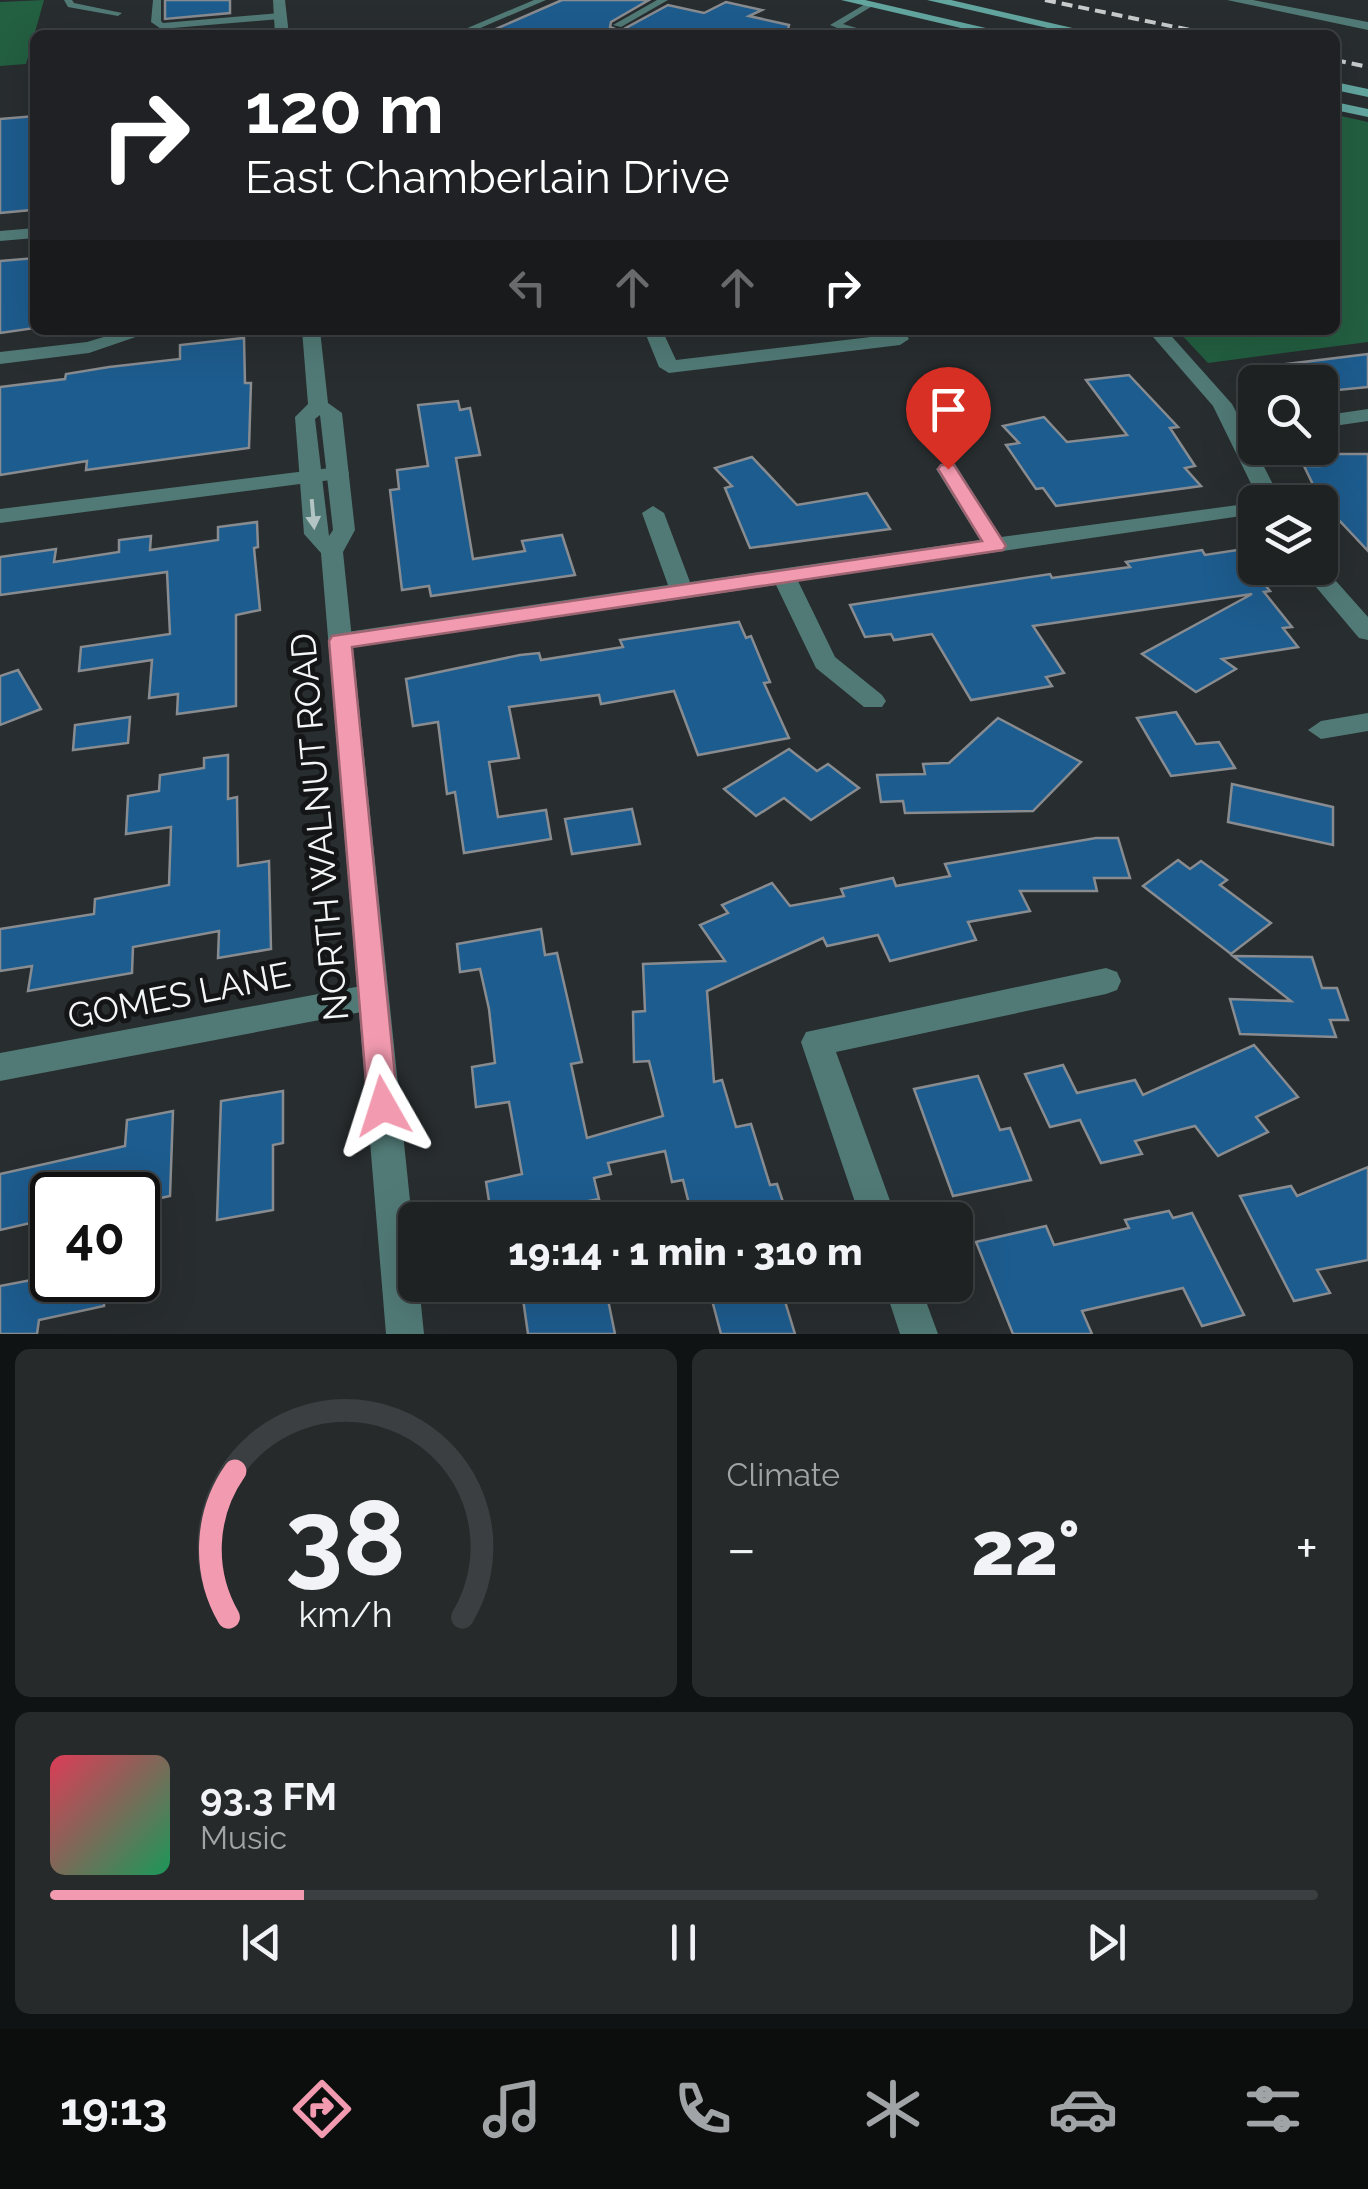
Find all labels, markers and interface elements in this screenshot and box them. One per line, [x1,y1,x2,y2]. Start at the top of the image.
text: 120 m [245,67,444,149]
icon: right [80,70,210,200]
text: East Chamberlain Drive [245,151,730,204]
icon: left [500,260,555,315]
icon: ahead [605,260,660,315]
icon: ahead [710,260,765,315]
icon: right [815,260,870,315]
map controls [1238,365,1338,585]
button: search [1238,365,1338,465]
pin [906,367,991,470]
icon: arrive [921,382,976,437]
button: layers [1238,485,1338,585]
one-way arrow [306,498,322,530]
street label: NORTH WALNUT ROAD [282,631,356,1023]
street label: GOMES LANE [64,953,294,1037]
position arrow [331,1054,435,1158]
speed limit sign: 40 [30,1172,160,1302]
text: 19:14 · 1 min · 310 m [508,1229,863,1274]
text: Climate [727,1456,840,1493]
text: 38 [285,1477,406,1599]
text: 22° [971,1504,1080,1593]
text: − [727,1516,756,1581]
text: + [1295,1516,1318,1581]
text: km/h [299,1593,393,1635]
text: 93.3 FM [200,1774,337,1819]
text: Music [200,1819,287,1856]
icon: previous [234,1915,289,1970]
icon: pause [656,1915,711,1970]
icon: next [1079,1915,1134,1970]
icon: directions [287,2074,357,2144]
icon: music [477,2074,547,2144]
icon: phone [668,2074,738,2144]
icon: climate [858,2074,928,2144]
icon: car [1048,2074,1118,2144]
icon: filters [1238,2074,1308,2144]
text: 19:13 [60,2083,167,2136]

